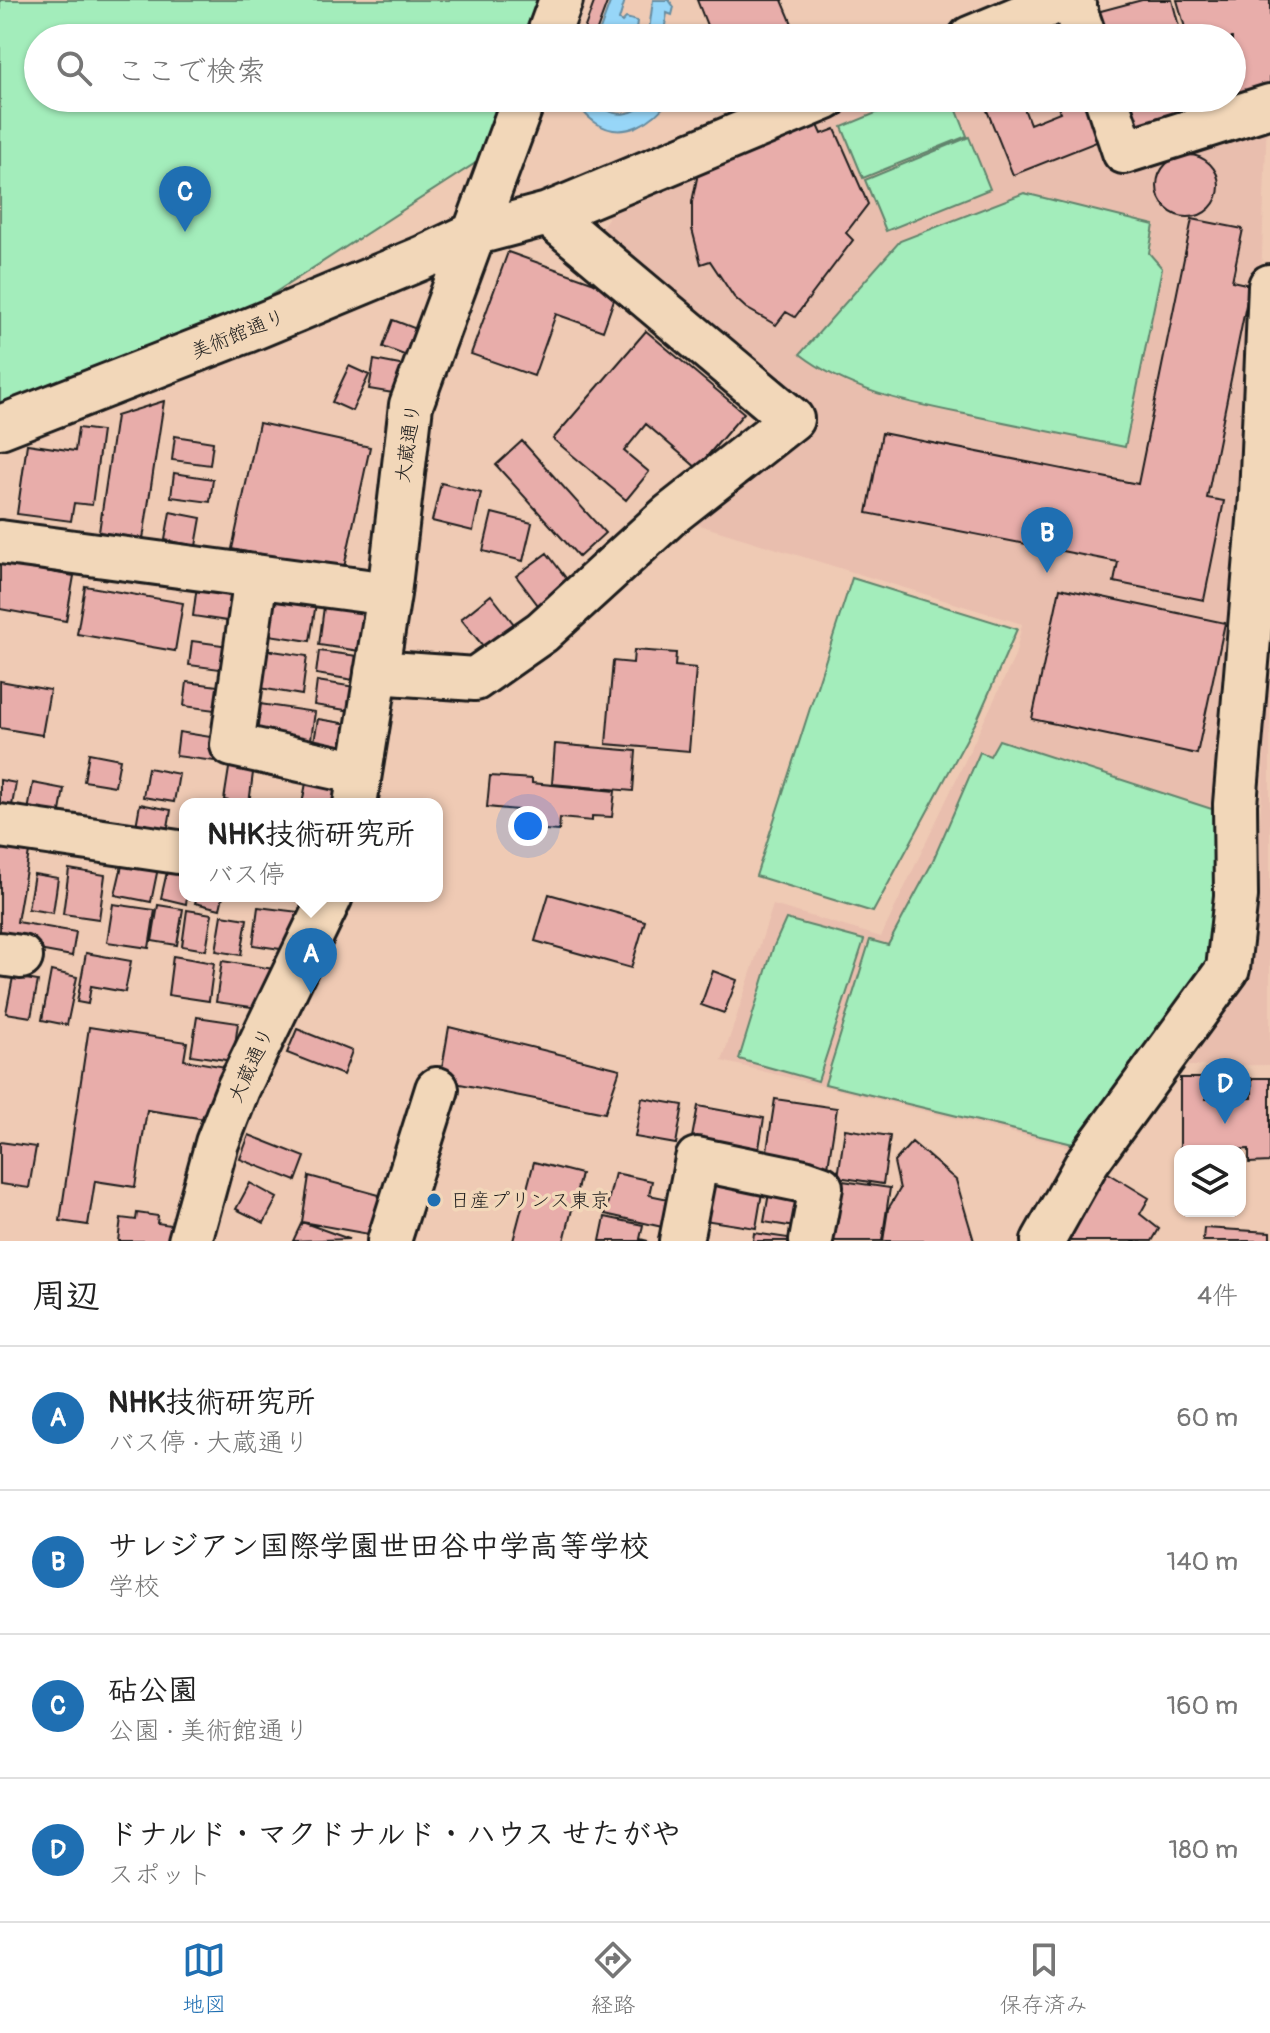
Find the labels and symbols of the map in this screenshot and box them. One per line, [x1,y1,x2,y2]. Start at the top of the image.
pin: C [159,166,211,232]
street label: 美術館通り [187,304,289,364]
street label: 大蔵通り [390,402,426,484]
pin: B [1021,507,1073,573]
your location [508,806,548,846]
pin: A [285,928,337,994]
street label: 大蔵通り [223,1023,279,1107]
pin: D [1199,1058,1251,1124]
place label: 日産プリンス東京 [450,1188,610,1213]
marker: 日産プリンス東京 [425,1191,443,1209]

